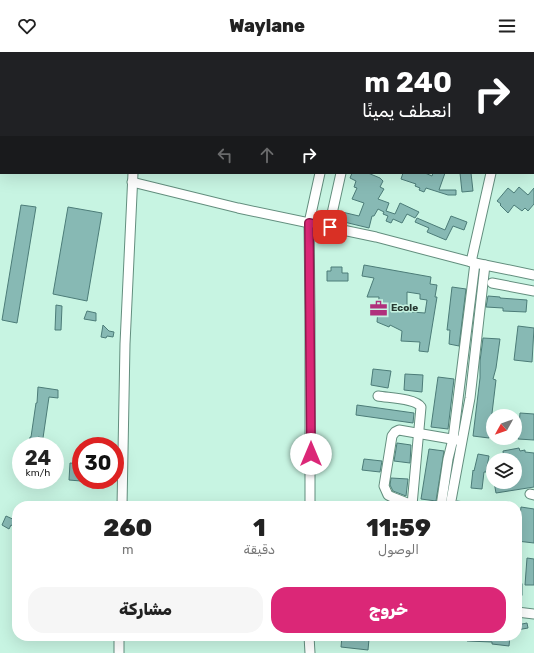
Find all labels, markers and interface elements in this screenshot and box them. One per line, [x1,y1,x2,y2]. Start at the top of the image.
icon: heart [16,15,38,37]
text: Waylane [229,15,305,37]
icon: menu [496,15,518,37]
text: 240 m [364,66,452,99]
icon: right [466,68,518,120]
text: انعطف يمينًا [362,100,452,122]
icon: left [214,144,236,166]
icon: ahead [256,144,278,166]
icon: right [298,144,320,166]
pin [313,210,347,244]
icon: arrive [319,216,341,238]
office icon: Ecole [368,298,388,318]
place label: Ecole [391,302,418,314]
north arrow [486,409,522,445]
map controls [486,409,522,489]
position arrow [290,433,332,475]
speed limit sign: 30 [72,437,124,489]
text: 24 [25,446,51,470]
button: layers [486,453,522,489]
text: km/h [26,467,50,479]
text: 260 [103,514,152,542]
text: 1 [253,514,266,542]
text: 11:59 [366,514,431,542]
text: m [122,542,134,557]
text: دقيقة [244,542,275,557]
text: الوصول [378,542,419,557]
button: مشاركة [28,587,263,633]
button: خروج [271,587,506,633]

